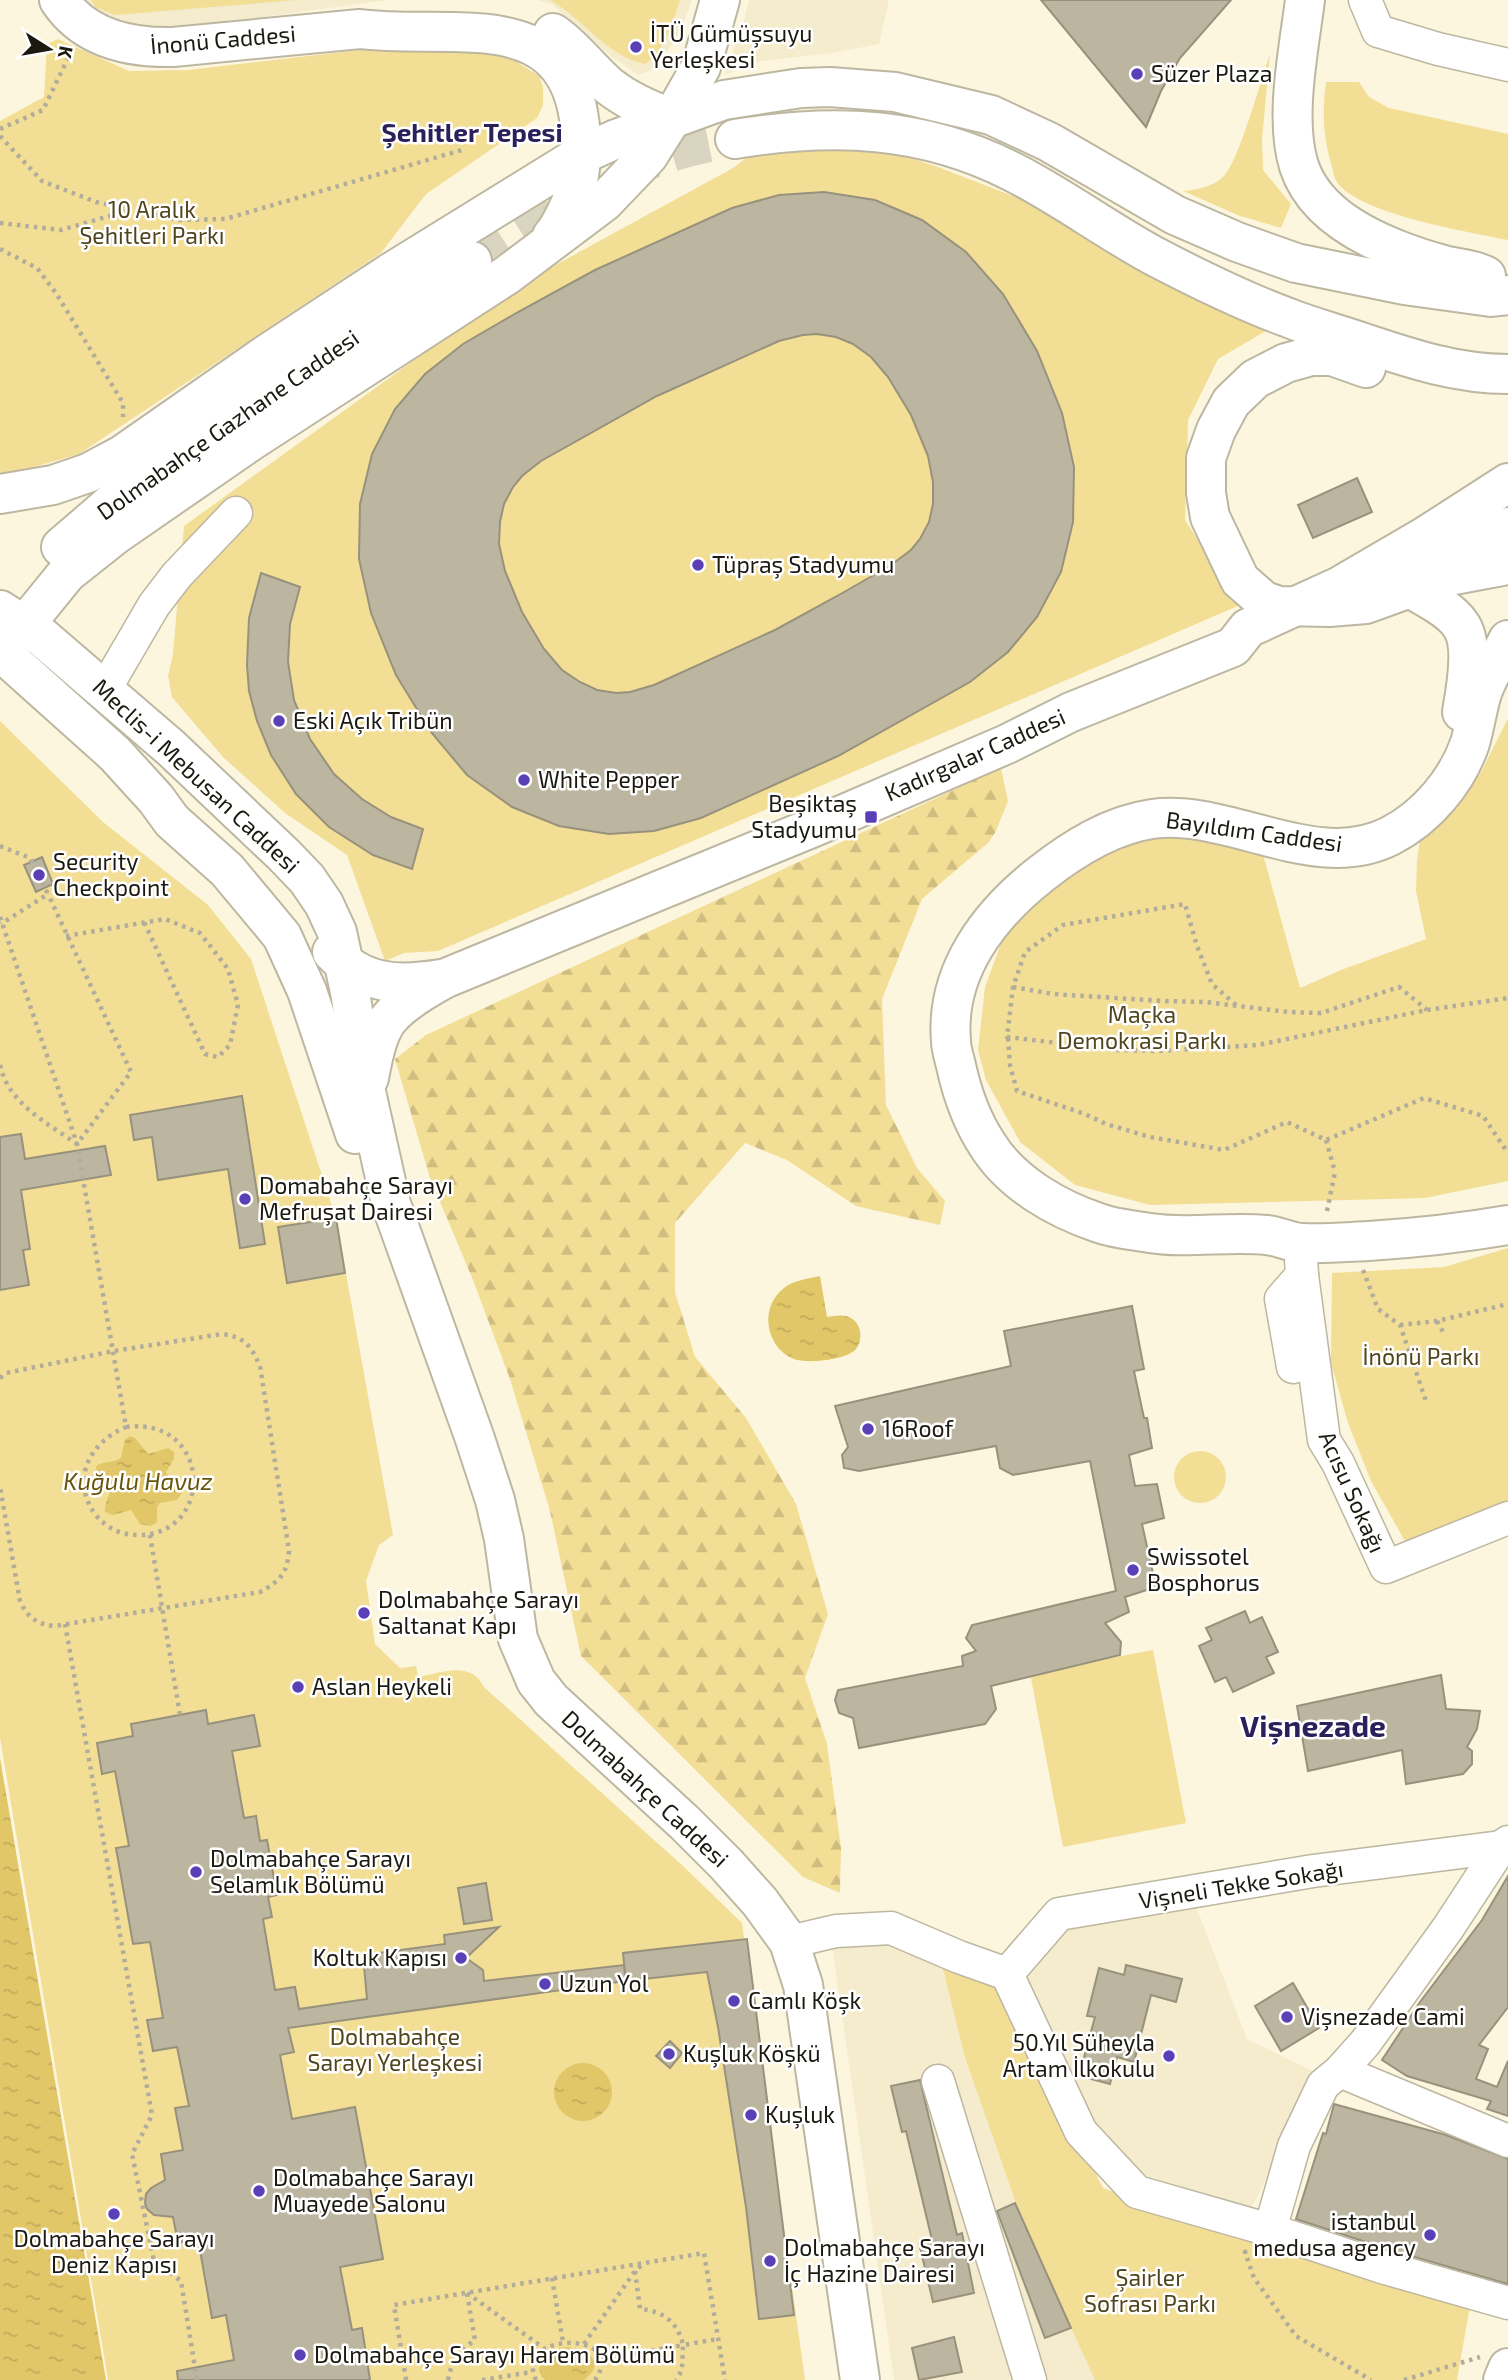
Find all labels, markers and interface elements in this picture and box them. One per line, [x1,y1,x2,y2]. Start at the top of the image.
north arrow [14,14,84,84]
street label: İnonü Caddesi [149,19,297,59]
place label: İTÜ Gümüşsuyu Yerleşkesi [650,19,812,74]
marker: İTÜ Gümüşsuyu Yerleşkesi [628,39,644,55]
text: K [54,44,79,60]
place label: Süzer Plaza [1151,59,1272,87]
marker: Süzer Plaza [1129,66,1145,82]
district label: Şehitler Tepesi [381,116,563,149]
park label: 10 Aralık Şehitleri Parkı [79,195,225,250]
street label: Dolmabahçe Gazhane Caddesi [91,323,364,526]
place label: Tüpraş Stadyumu [712,550,894,579]
marker: Tüpraş Stadyumu [690,557,706,573]
street label: Meclis-i Mebusan Caddesi [87,672,306,878]
street label: Kadırgalar Caddesi [880,702,1069,806]
place label: Eski Açık Tribün [293,706,453,735]
marker: Eski Açık Tribün [271,713,287,729]
place label: White Pepper [538,765,679,793]
marker: White Pepper [516,772,532,788]
place label: Beşiktaş Stadyumu [751,789,857,843]
street label: Bayıldım Caddesi [1164,805,1344,857]
marker: Beşiktaş Stadyumu [863,809,879,825]
place label: Security Checkpoint [53,847,169,901]
marker: Security Checkpoint [31,867,47,883]
park label: Maçka Demokrasi Parkı [1057,1000,1227,1054]
place label: Domabahçe Sarayı Mefruşat Dairesi [259,1171,453,1226]
marker: Domabahçe Sarayı Mefruşat Dairesi [237,1191,253,1207]
park label: İnönü Parkı [1363,1342,1479,1370]
place label: 16Roof [882,1414,955,1442]
marker: 16Roof [860,1421,876,1437]
street label: Acısu Sokağı [1314,1426,1392,1557]
water label: Kuğulu Havuz [63,1466,213,1495]
place label: Swissotel Bosphorus [1147,1542,1260,1596]
marker: Swissotel Bosphorus [1125,1562,1141,1578]
place label: Dolmabahçe Sarayı Saltanat Kapı [378,1585,579,1639]
marker: Dolmabahçe Sarayı Saltanat Kapı [356,1605,372,1621]
place label: Aslan Heykeli [312,1672,452,1700]
marker: Aslan Heykeli [290,1679,306,1695]
street label: Dolmabahçe Caddesi [556,1704,735,1873]
district label: Vişnezade [1240,1707,1386,1745]
place label: Dolmabahçe Sarayı Selamlık Bölümü [210,1844,411,1898]
street label: Vişneli Tekke Sokağı [1137,1854,1345,1915]
marker: Dolmabahçe Sarayı Selamlık Bölümü [188,1864,204,1880]
place label: Koltuk Kapısı [313,1943,447,1971]
marker: Koltuk Kapısı [453,1950,469,1966]
place label: Uzun Yol [559,1969,649,1997]
marker: Uzun Yol [537,1976,553,1992]
place label: Camlı Köşk [748,1986,862,2015]
marker: Camlı Köşk [726,1993,742,2009]
place label: Vişnezade Cami [1301,2002,1465,2031]
marker: Vişnezade Cami [1279,2009,1295,2025]
park label: Dolmabahçe Sarayı Yerleşkesi [308,2022,482,2077]
place label: 50.Yıl Süheyla Artam İlkokulu [1003,2028,1155,2082]
place label: Kuşluk Köşkü [683,2039,821,2068]
marker: Kuşluk Köşkü [661,2046,677,2062]
marker: 50.Yıl Süheyla Artam İlkokulu [1161,2048,1177,2064]
place label: Kuşluk [765,2100,835,2129]
marker: Kuşluk [743,2107,759,2123]
place label: Dolmabahçe Sarayı Muayede Salonu [273,2163,474,2217]
marker: Dolmabahçe Sarayı Muayede Salonu [251,2183,267,2199]
marker: Dolmabahçe Sarayı Deniz Kapısı [106,2206,122,2222]
place label: istanbul medusa agency [1253,2207,1416,2261]
place label: Dolmabahçe Sarayı Deniz Kapısı [14,2224,214,2278]
marker: istanbul medusa agency [1422,2227,1438,2243]
place label: Dolmabahçe Sarayı İç Hazine Dairesi [784,2233,985,2288]
marker: Dolmabahçe Sarayı İç Hazine Dairesi [762,2253,778,2269]
park label: Şairler Sofrası Parkı [1084,2263,1216,2317]
place label: Dolmabahçe Sarayı Harem Bölümü [314,2340,675,2369]
marker: Dolmabahçe Sarayı Harem Bölümü [292,2347,308,2363]

